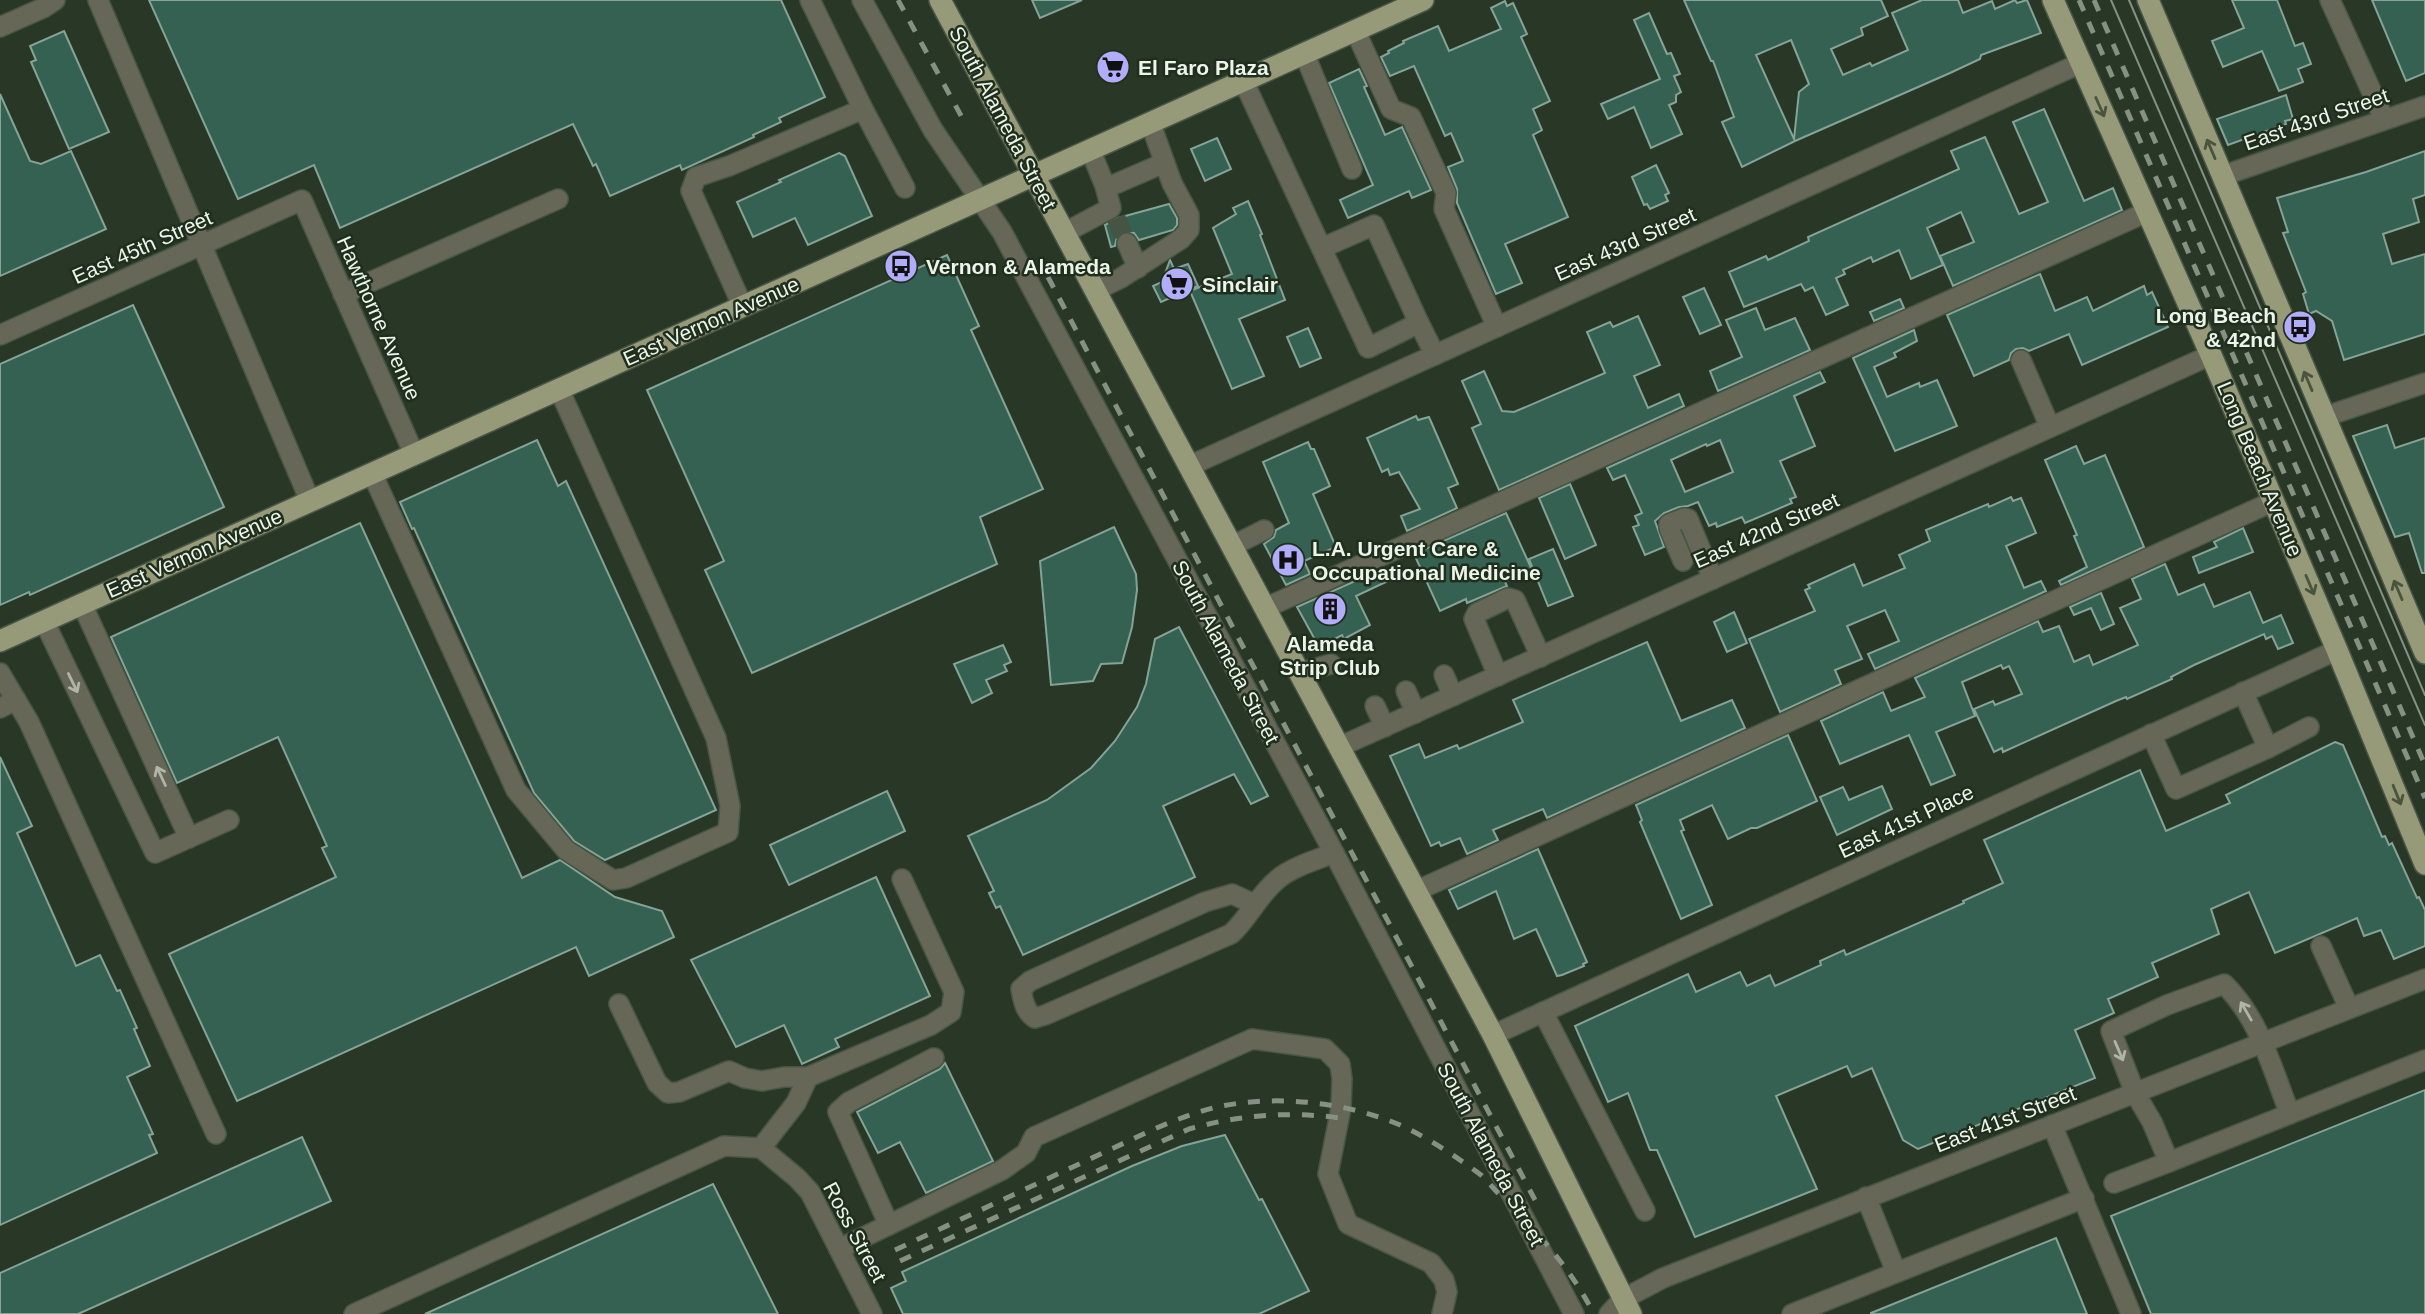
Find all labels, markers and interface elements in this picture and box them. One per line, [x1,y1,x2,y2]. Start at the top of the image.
street label: South Alameda Street [945,22,1061,214]
supermarket icon: El Faro Plaza [1094,48,1132,86]
place label: El Faro Plaza [1138,56,1269,79]
street label: East 43rd Street [2241,83,2392,155]
one-way arrow [2094,96,2107,117]
one-way arrow [2203,139,2216,160]
street label: East 43rd Street [1551,203,1699,285]
street label: East 45th Street [69,206,216,288]
street label: Hawthorne Avenue [332,232,426,404]
bus stop icon: Vernon & Alameda [882,247,920,285]
place label: Vernon & Alameda [926,255,1111,278]
supermarket icon: Sinclair [1158,265,1196,303]
street label: East Vernon Avenue [620,272,802,370]
place label: Sinclair [1202,273,1278,296]
place label: Long Beach & 42nd [2156,304,2276,351]
bus stop icon: Long Beach & 42nd [2281,308,2319,346]
one-way arrow [2301,371,2314,392]
street label: Long Beach Avenue [2213,378,2307,560]
street label: East 42nd Street [1690,488,1842,572]
street label: East Vernon Avenue [103,504,285,602]
place label: L.A. Urgent Care & Occupational Medicine [1312,537,1541,584]
hospital icon: L.A. Urgent Care & Occupational Medicine [1269,541,1307,579]
street label: South Alameda Street [1168,556,1284,748]
one-way arrow [2304,574,2317,595]
one-way arrow [2391,580,2404,601]
building icon: Alameda Strip Club [1311,590,1349,628]
place label: Alameda Strip Club [1280,632,1380,679]
one-way arrow [67,672,81,693]
one-way arrow [154,766,167,787]
street label: East 41st Place [1835,780,1977,862]
one-way arrow [2391,784,2404,805]
one-way arrow [2239,1001,2253,1021]
one-way arrow [2113,1039,2126,1061]
street label: South Alameda Street [1433,1058,1549,1250]
street label: East 41st Street [1931,1081,2079,1157]
street label: Ross Street [819,1178,891,1286]

